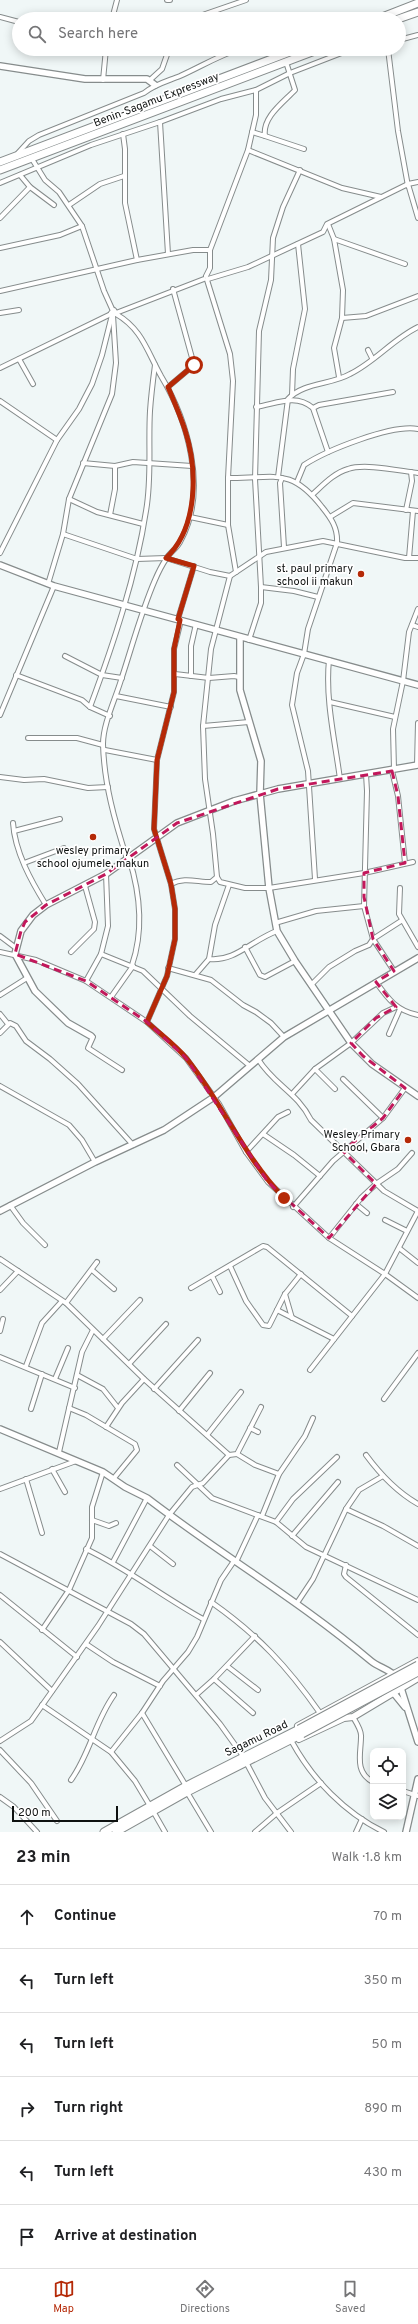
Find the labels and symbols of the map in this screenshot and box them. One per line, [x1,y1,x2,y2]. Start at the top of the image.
street label: Benin-Sagamu Expressway [92,69,221,130]
route start [185,356,203,374]
place label: st. paul primary school ii makun [276,562,353,589]
marker: st. paul primary school ii makun [356,569,366,579]
marker: wesley primary school ojumele, makun [88,832,98,842]
place label: wesley primary school ojumele, makun [37,844,149,871]
place label: Wesley Primary School, Gbara [324,1128,400,1155]
marker: Wesley Primary School, Gbara [403,1135,413,1145]
route end [275,1189,293,1207]
street label: Sagamu Road [223,1718,290,1760]
scale bar [12,1804,118,1823]

